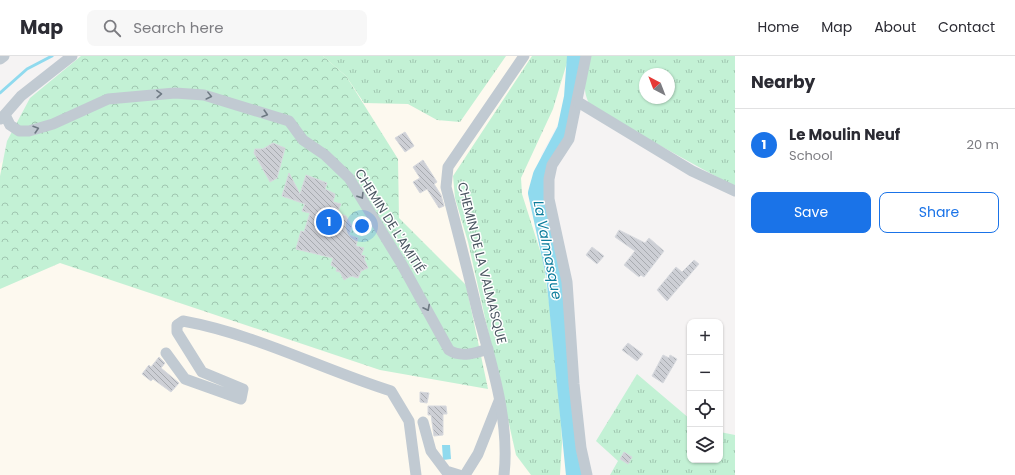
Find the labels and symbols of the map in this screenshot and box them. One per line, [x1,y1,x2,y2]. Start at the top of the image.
north arrow [639,68,675,104]
one-way arrow [156,89,162,98]
one-way arrow [206,92,212,100]
one-way arrow [262,109,269,118]
one-way arrow [32,125,39,134]
street label: CHEMIN DE L'AMITIÉ [350,165,430,277]
street label: CHEMIN DE LA VALMASQUE [453,180,511,346]
one-way arrow [356,192,363,199]
water label: La Valmasque [529,199,567,301]
pin: 1 [316,207,342,237]
your location [352,216,372,236]
one-way arrow [422,304,429,312]

